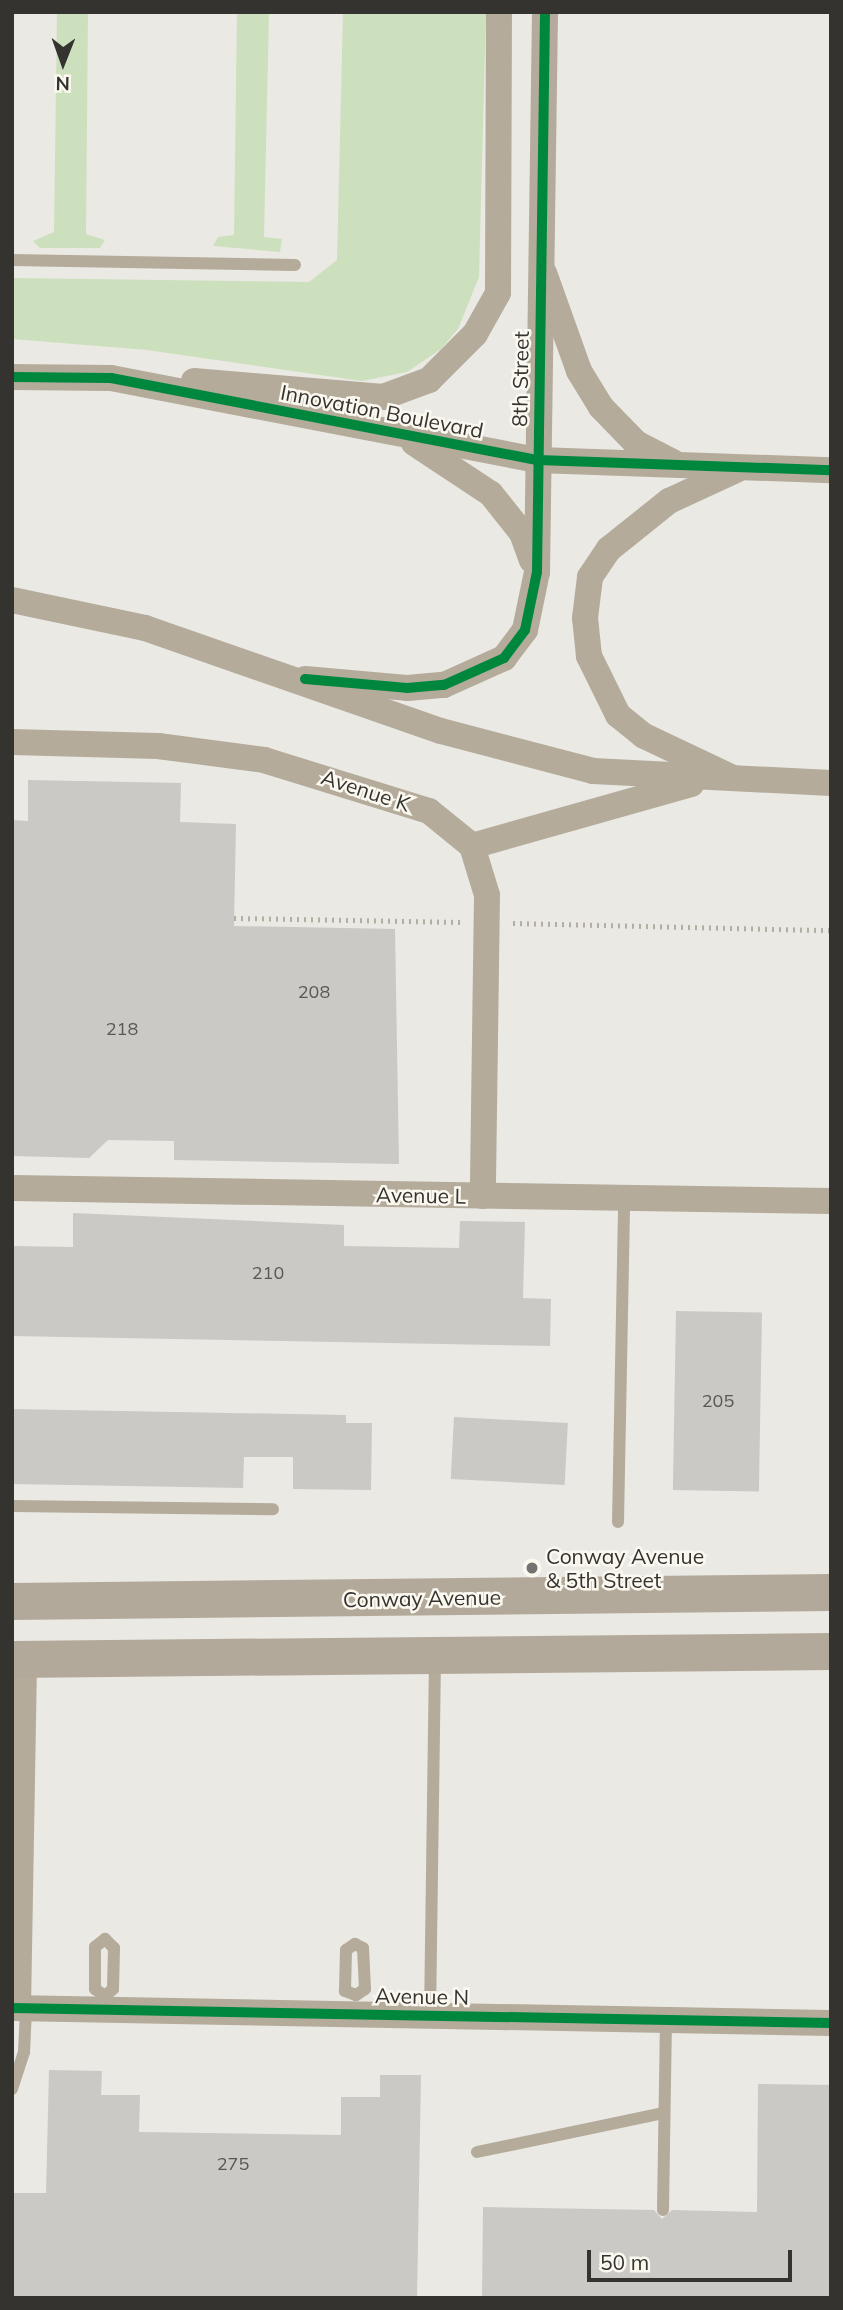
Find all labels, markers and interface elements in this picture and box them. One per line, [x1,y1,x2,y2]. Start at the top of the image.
north arrow [28,28,98,98]
text: N [55,72,70,96]
street label: 8th Street [507,331,533,427]
street label: Innovation Boulevard [279,379,485,443]
street label: Avenue K [318,764,414,816]
house number: 208 [298,981,330,1003]
house number: 218 [106,1018,138,1040]
street label: Avenue L [376,1182,466,1208]
house number: 210 [252,1262,284,1284]
house number: 205 [702,1390,734,1412]
place label: Conway Avenue & 5th Street [546,1543,704,1593]
marker: Conway Avenue & 5th Street [524,1560,540,1576]
street label: Conway Avenue [343,1584,501,1612]
street label: Avenue N [375,1983,469,2009]
house number: 275 [217,2153,249,2175]
scale bar [591,2236,796,2280]
text: 50 m [600,2249,649,2275]

